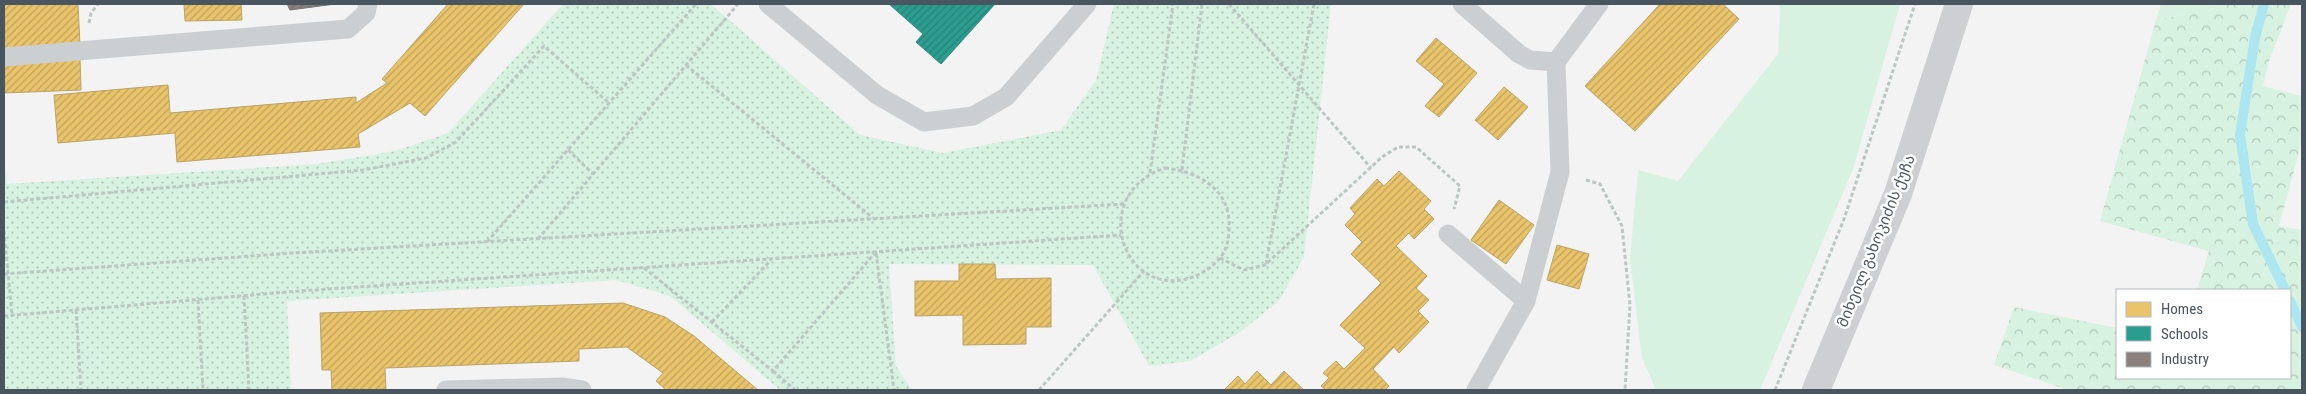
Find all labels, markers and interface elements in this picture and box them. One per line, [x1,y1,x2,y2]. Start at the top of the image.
street label: მიხეილ გახოკიძის ქუჩა [1833,152,1919,330]
legend [2116,289,2291,379]
text: Homes [2161,300,2203,318]
text: Schools [2161,325,2208,343]
text: Industry [2161,350,2209,368]

